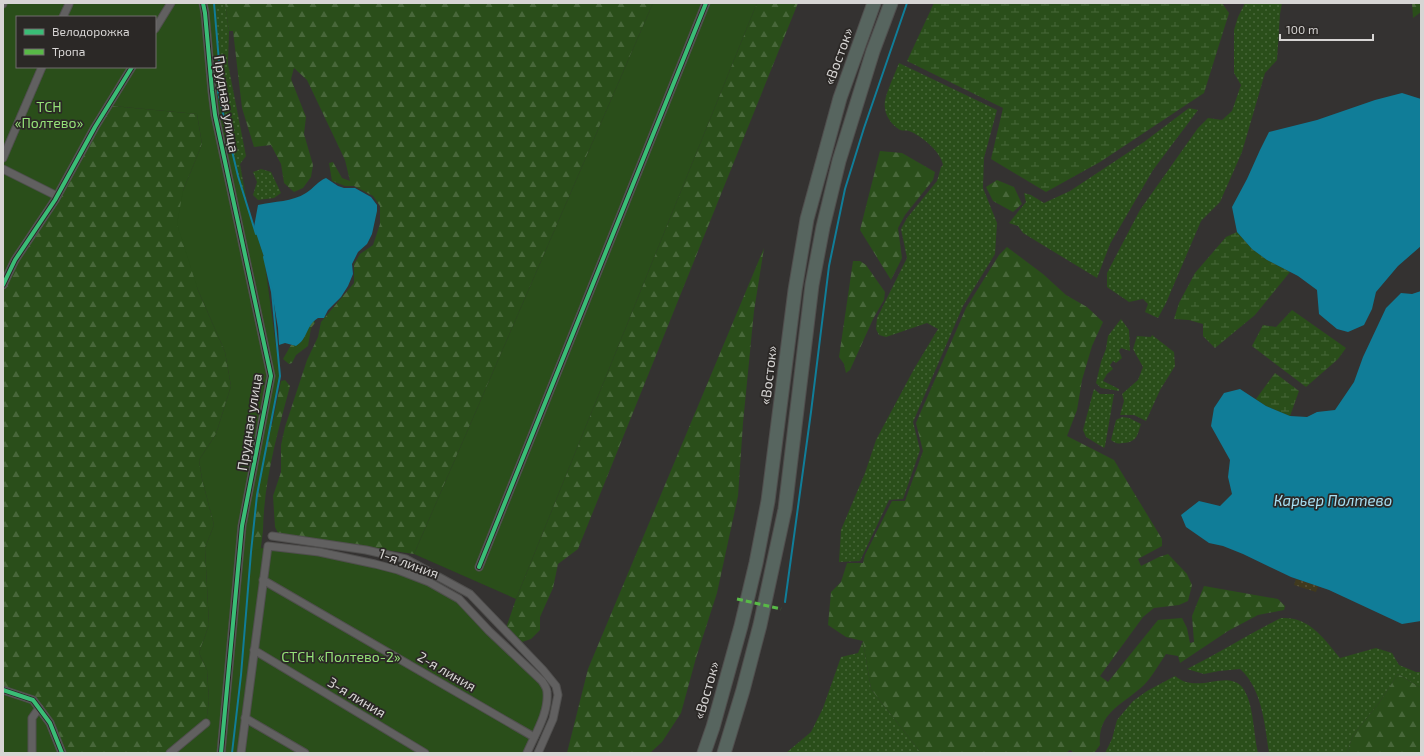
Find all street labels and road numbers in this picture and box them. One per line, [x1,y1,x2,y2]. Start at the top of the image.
street label: «Восток» [820,25,856,87]
street label: Прудная улица [211,54,243,154]
street label: «Восток» [756,344,780,406]
street label: Прудная улица [233,372,265,472]
street label: 1-я линия [377,544,441,582]
street label: 2-я линия [415,647,479,695]
street label: «Восток» [690,659,722,721]
street label: 3-я линия [325,673,389,721]

